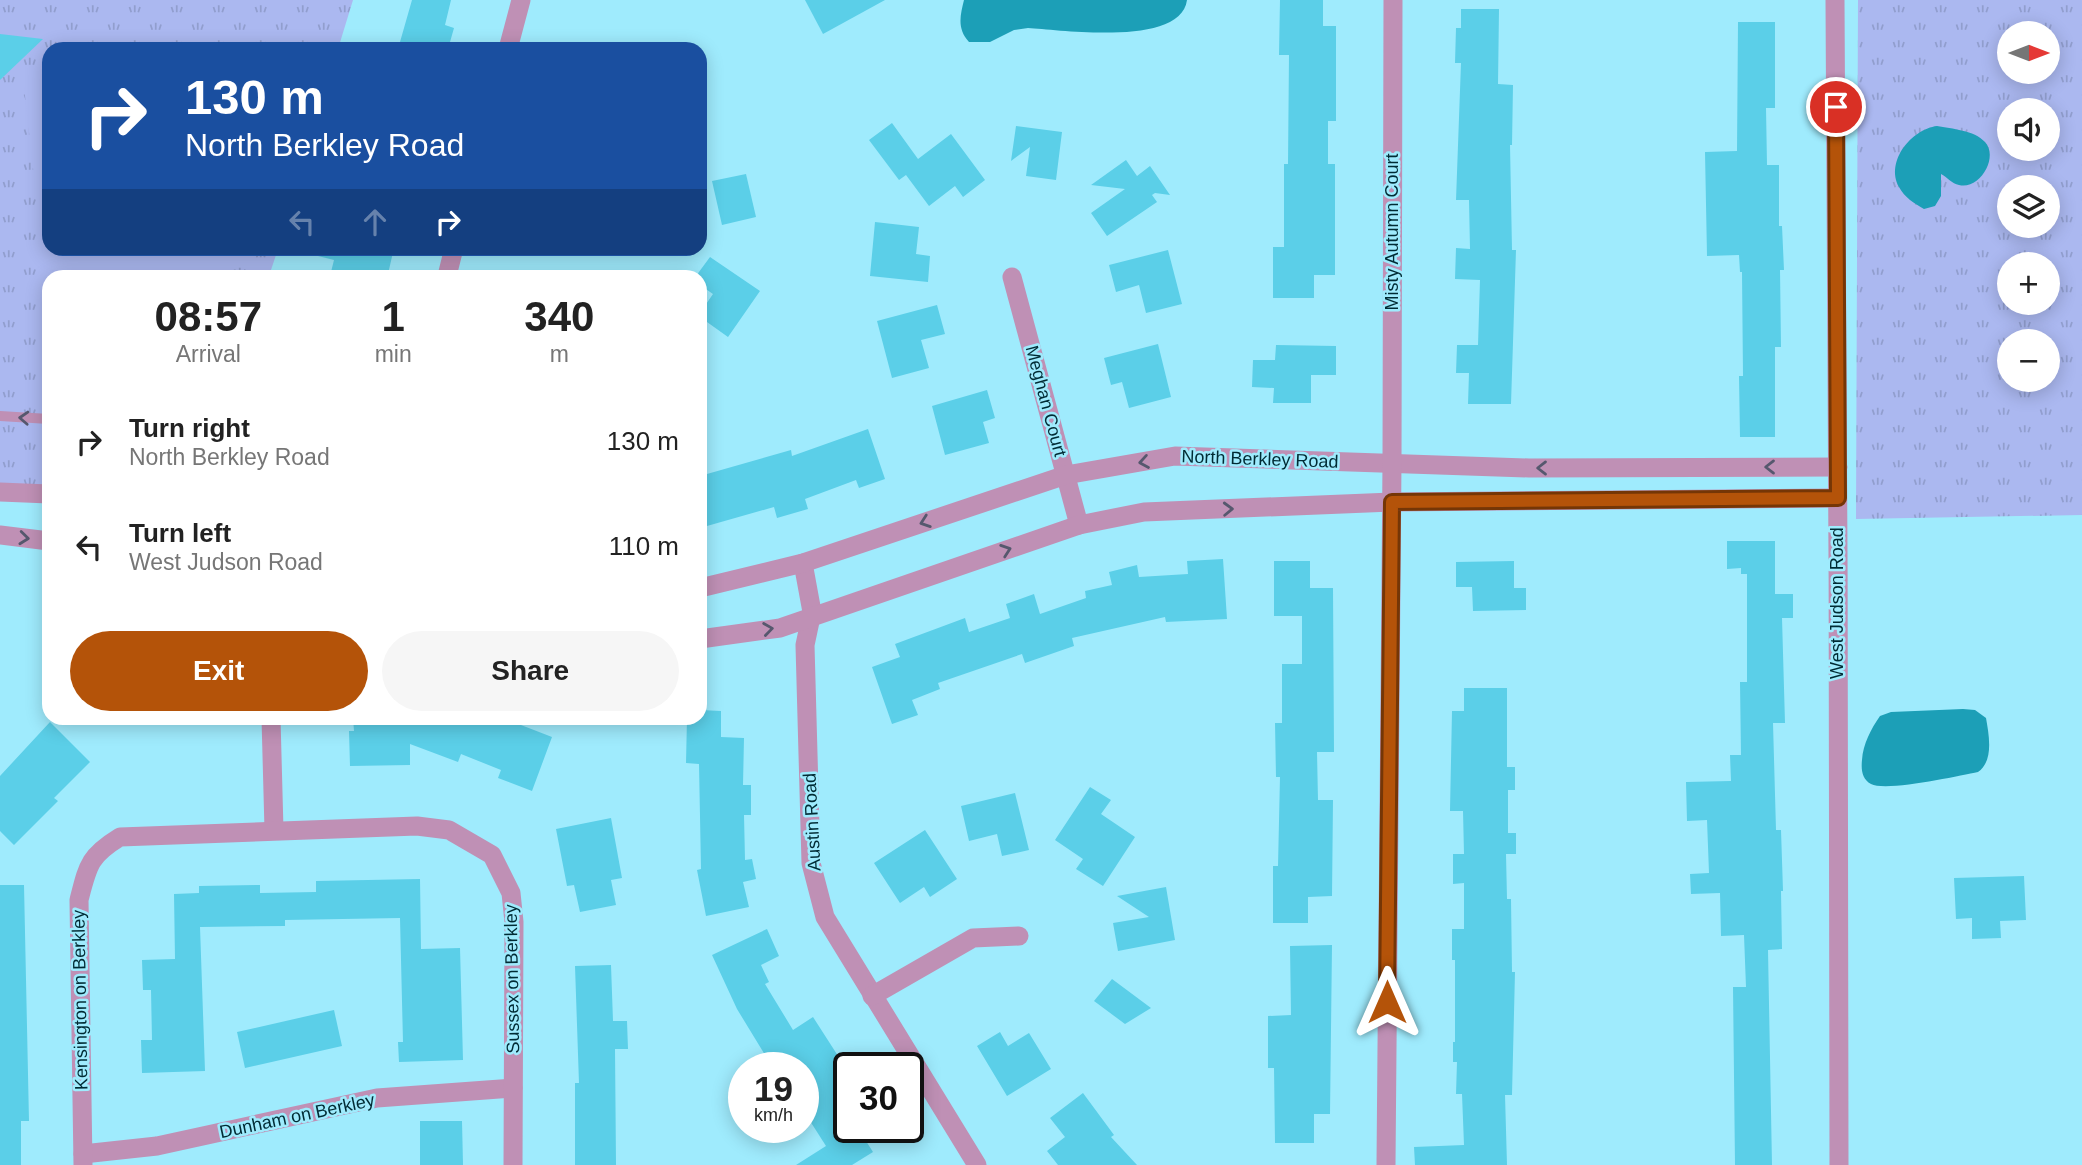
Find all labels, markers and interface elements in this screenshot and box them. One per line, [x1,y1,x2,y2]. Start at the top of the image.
north arrow [1997,21,2060,84]
map controls [1997,21,2060,392]
icon: right [70,70,161,161]
text: 130 m [185,70,324,124]
pin [1806,77,1866,137]
icon: arrive [1817,88,1855,126]
button: sound [1997,98,2060,161]
text: North Berkley Road [185,127,464,163]
street label: Misty Autumn Court [1382,153,1402,311]
button: layers [1997,175,2060,238]
icon: left [283,203,321,241]
icon: ahead [356,203,394,241]
icon: right [429,203,467,241]
button: + [1997,252,2060,315]
text: 08:57 [155,293,262,340]
text: 1 [381,293,405,340]
text: 340 [524,293,594,340]
button: − [1997,329,2060,392]
text: Arrival [176,341,241,367]
text: min [375,341,412,367]
text: m [550,341,569,367]
street label: Meghan Court [1022,343,1070,459]
one-way arrow [19,410,30,425]
text: Turn right [129,413,250,443]
icon: right [70,423,108,461]
text: 130 m [607,426,679,456]
text: North Berkley Road [129,444,330,470]
street label: North Berkley Road [1181,446,1339,472]
one-way arrow [1138,454,1150,469]
one-way arrow [1764,459,1774,475]
one-way arrow [1536,460,1547,476]
one-way arrow [1223,501,1234,516]
one-way arrow [919,514,932,528]
text: Turn left [129,518,231,548]
street label: West Judson Road [1827,527,1847,679]
icon: left [70,528,108,566]
one-way arrow [19,530,30,545]
text: 110 m [609,531,679,561]
one-way arrow [1000,544,1012,558]
text: West Judson Road [129,549,323,575]
one-way arrow [762,622,773,637]
button: Exit [70,631,368,711]
button: Share [382,631,679,711]
street label: Austin Road [799,773,825,871]
street label: Sussex on Berkley [501,904,523,1054]
street label: Kensington on Berkley [68,910,92,1090]
position arrow [1350,965,1424,1039]
speed limit sign: 30 [833,1052,924,1143]
text: 19 [754,1069,793,1108]
street label: Dunham on Berkley [218,1090,376,1142]
text: km/h [754,1105,793,1125]

